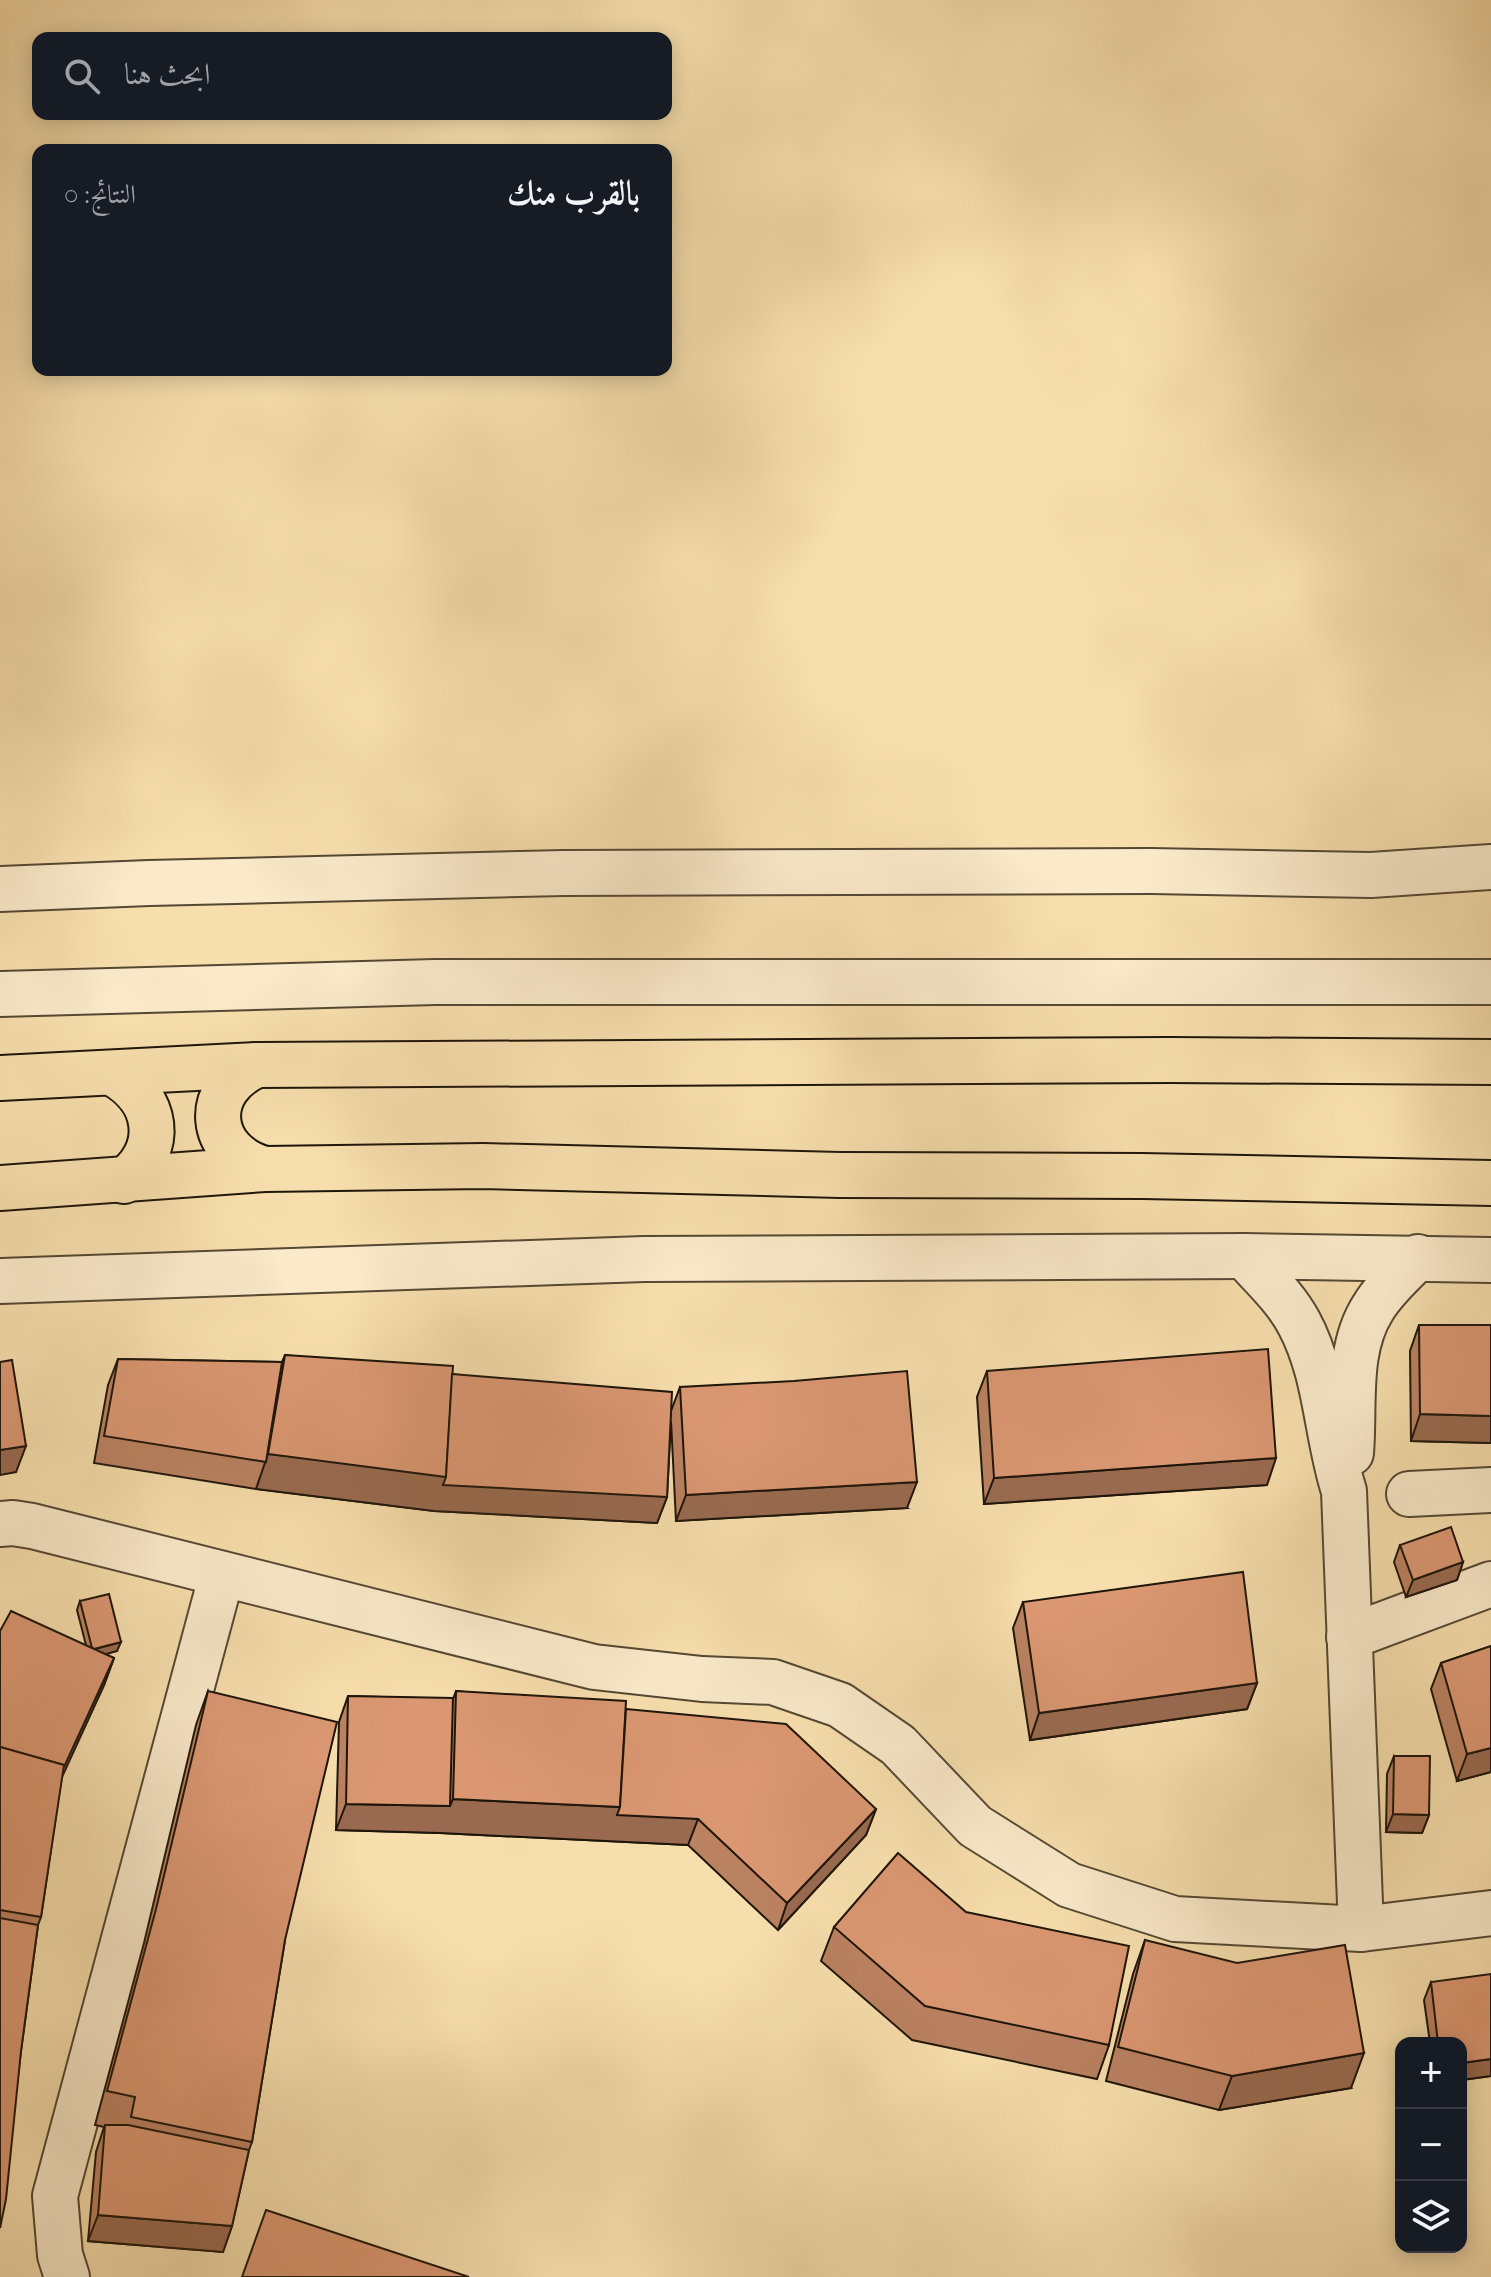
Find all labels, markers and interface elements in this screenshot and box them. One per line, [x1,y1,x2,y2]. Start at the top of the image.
search box [32,32,672,120]
icon: search [60,54,104,98]
text: ابحث هنا [124,57,210,92]
text: بالقرب منك [507,173,640,213]
text: النتائج: 0 [64,179,136,210]
map controls [1395,2037,1467,2253]
button: + [1395,2037,1467,2109]
button: − [1395,2109,1467,2181]
button: layers [1395,2181,1467,2253]

